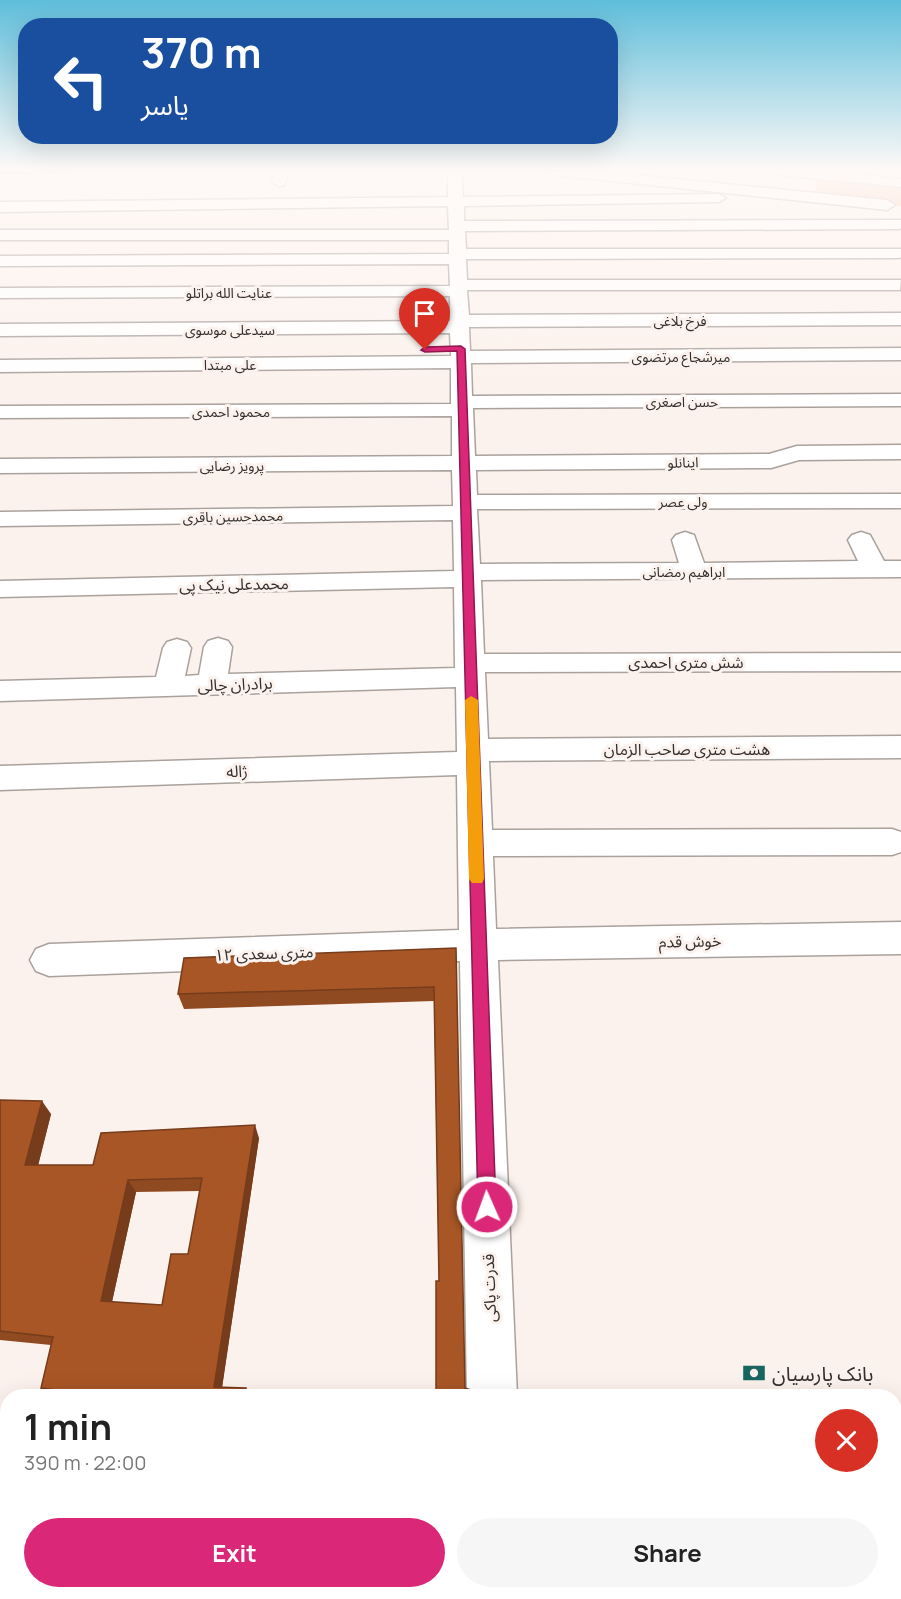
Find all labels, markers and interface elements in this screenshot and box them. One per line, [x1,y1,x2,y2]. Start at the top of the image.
text: 370 m [141,23,262,81]
icon: left [42,42,120,120]
text: یاسر [141,86,189,123]
street label: عنایت الله براتلو [186,283,272,302]
pin [399,288,450,350]
icon: arrive [408,297,441,330]
street label: فرخ بلاغی [653,311,707,332]
street label: سیدعلی موسوی [185,320,275,339]
street label: میرشجاع مرتضوی [632,347,730,368]
street label: علی مبتدا [204,355,256,374]
street label: حسن اصغری [646,392,718,411]
street label: محمود احمدی [192,402,270,421]
street label: اینانلو [667,452,699,472]
street label: پرویز رضایی [200,456,264,476]
street label: ولی عصر [658,492,707,511]
street label: محمدحسین باقری [183,506,283,526]
street label: ابراهیم رمضانی [643,562,725,583]
street label: محمدعلی نیک پی [179,572,289,596]
street label: شش متری احمدی [628,651,744,673]
street label: برادران چالی [197,672,273,696]
street label: هشت متری صاحب الزمان [604,738,770,760]
street label: ژاله [226,760,248,782]
street label: خوش قدم [658,929,722,955]
street label: ۱۲ متری سعدی [214,940,314,966]
position arrow [455,1175,519,1239]
street label: قدرت پاکی [477,1253,501,1323]
bank icon: بانک پارسیان [741,1360,767,1386]
place label: بانک پارسیان [772,1360,873,1387]
text: 1 min [24,1402,112,1451]
button: close [815,1409,878,1472]
text: 390 m · 22:00 [24,1449,146,1476]
button: Exit [24,1518,445,1587]
button: Share [457,1518,878,1587]

